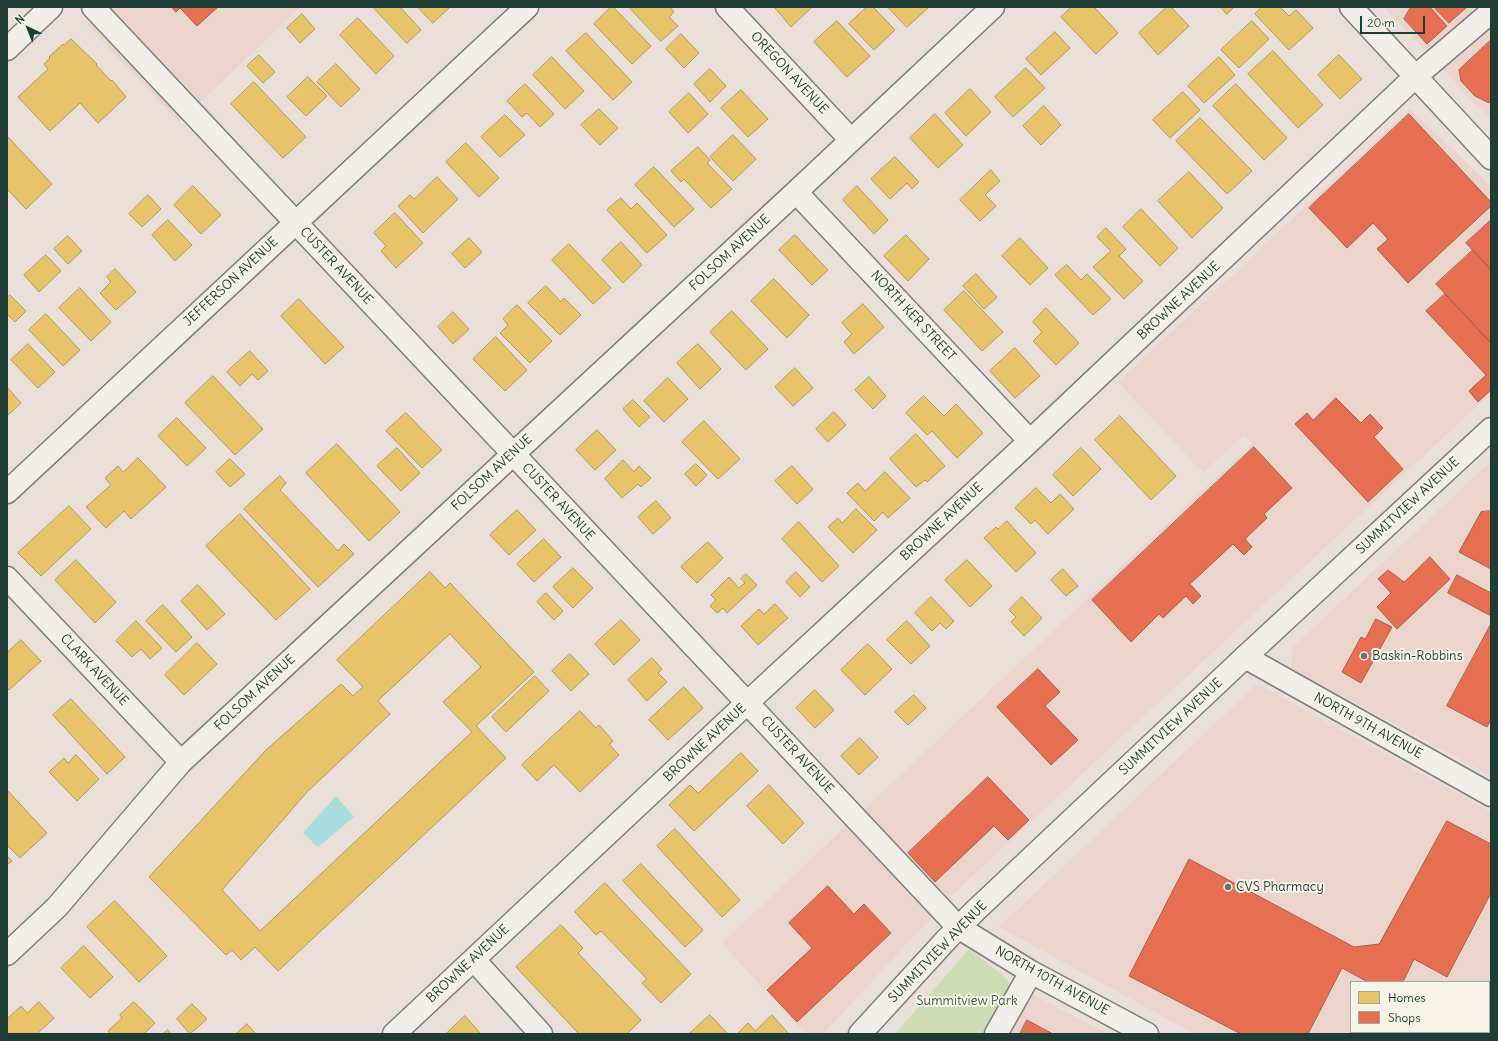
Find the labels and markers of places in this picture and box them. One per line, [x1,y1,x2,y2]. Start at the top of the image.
place label: Baskin-Robbins [1372,648,1463,664]
marker: Baskin-Robbins [1359,651,1369,661]
place label: CVS Pharmacy [1236,879,1324,895]
marker: CVS Pharmacy [1223,882,1233,892]

